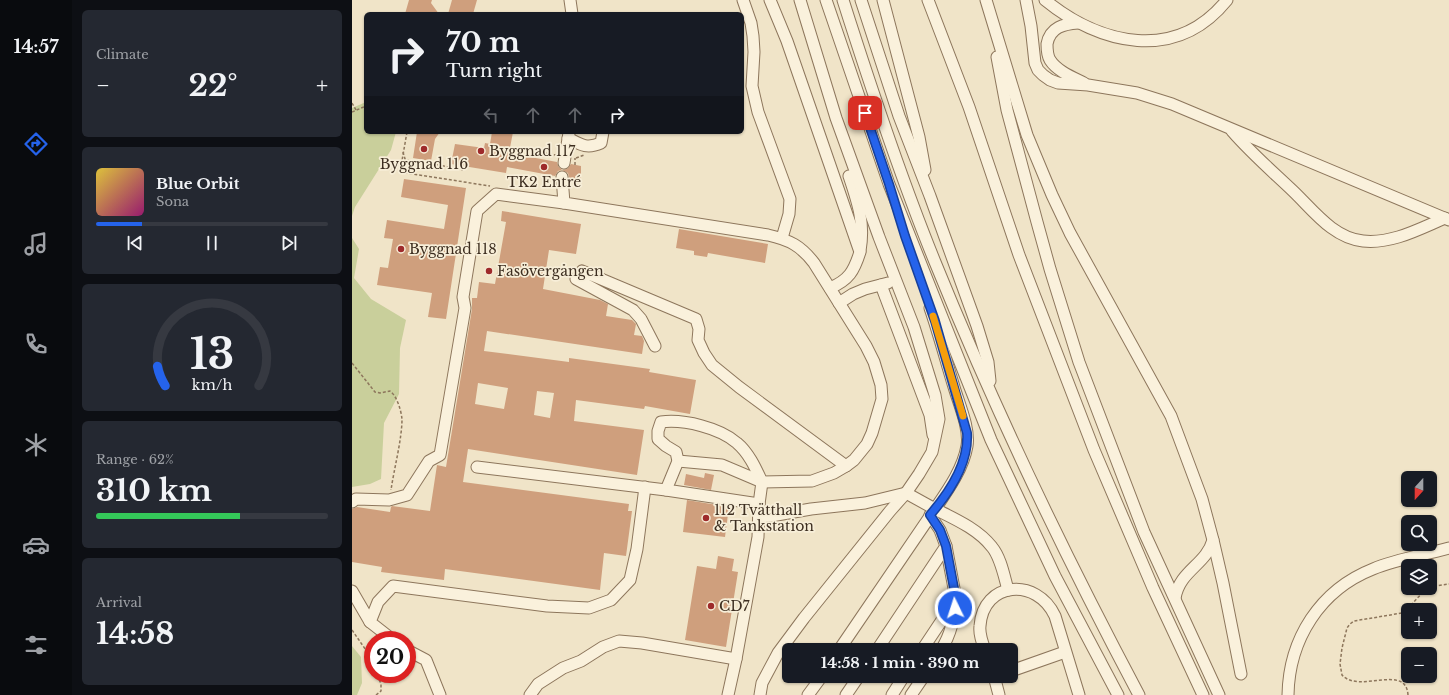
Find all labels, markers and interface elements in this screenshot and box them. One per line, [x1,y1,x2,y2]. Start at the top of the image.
text: 70 m [446,25,520,60]
icon: right [380,28,432,80]
text: 14:57 [14,36,58,58]
text: Climate [96,46,149,63]
text: Turn right [446,60,542,82]
text: 22° [188,67,237,104]
text: − [96,72,110,99]
text: + [316,72,328,99]
pin [848,96,882,130]
icon: arrive [854,102,876,124]
icon: left [480,104,502,126]
icon: ahead [522,104,544,126]
icon: ahead [564,104,586,126]
icon: right [606,104,628,126]
icon: directions [22,130,50,158]
place label: Byggnad 117 [489,142,576,160]
marker: Byggnad 116 [419,144,429,154]
marker: Byggnad 117 [476,146,486,156]
place label: Byggnad 116 [380,155,468,173]
marker: TK2 Entré [539,162,549,172]
place label: TK2 Entré [507,173,581,191]
text: Blue Orbit [156,174,239,193]
text: Sona [156,193,189,210]
icon: music [22,230,50,258]
icon: previous [124,232,146,254]
icon: pause [201,232,223,254]
icon: next [278,232,300,254]
place label: Byggnad 118 [409,240,497,258]
marker: Byggnad 118 [396,244,406,254]
place label: Fasövergången [497,262,604,280]
marker: Fasövergången [484,266,494,276]
text: 13 [190,328,234,379]
icon: phone [22,330,50,358]
text: km/h [192,375,232,393]
icon: climate [22,431,50,459]
text: Range · 62% [96,451,174,468]
north arrow [1401,471,1437,507]
map controls [1401,471,1437,683]
text: 310 km [96,472,212,509]
place label: 112 Tvätthall & Tankstation [714,501,814,535]
marker: 112 Tvätthall & Tankstation [701,513,711,523]
button: search [1401,515,1437,551]
icon: car [22,531,50,559]
button: layers [1401,559,1437,595]
position arrow [934,587,976,629]
text: Arrival [96,594,142,611]
place label: CD7 [719,597,751,615]
marker: CD7 [706,601,716,611]
button: + [1401,603,1437,639]
text: 14:58 [96,615,174,652]
icon: filters [22,631,50,659]
speed limit sign: 20 [364,631,416,683]
button: − [1401,647,1437,683]
text: 14:58 · 1 min · 390 m [821,653,979,672]

